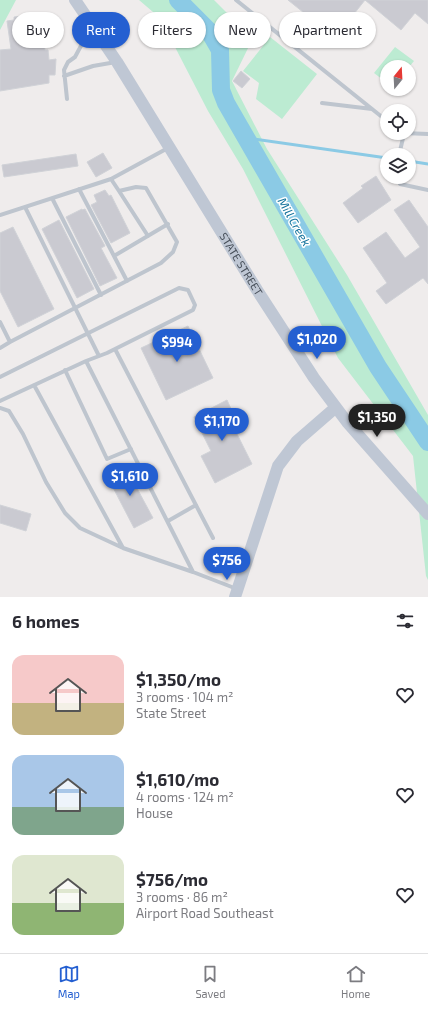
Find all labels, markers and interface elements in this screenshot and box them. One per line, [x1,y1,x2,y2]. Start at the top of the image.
chip: Buy [12,12,64,48]
chip: Rent [72,12,130,48]
chip: Filters [138,12,206,48]
chip: New [214,12,271,48]
chip: Apartment [279,12,376,48]
north arrow [380,60,416,96]
map controls [380,60,416,184]
button: locate [380,104,416,140]
button: layers [380,148,416,184]
water label: Mill Creek [275,195,314,248]
street label: STATE STREET [217,230,266,298]
pin: $1,020 [284,326,350,360]
pin: $994 [153,329,201,363]
text: $1,020 [297,331,337,347]
text: $994 [161,334,193,350]
pin: $1,350 [344,404,410,438]
pin: $1,170 [189,408,255,442]
text: $1,350 [357,409,397,425]
text: $1,170 [204,413,240,429]
pin: $1,610 [97,463,163,497]
text: $1,610 [111,468,149,484]
pin: $756 [203,547,251,581]
text: $756 [212,552,242,568]
icon: filters [394,610,416,632]
text: 6 homes [12,611,80,631]
text: $1,350/mo [136,669,221,689]
icon: home [44,671,92,719]
icon: heart [394,684,416,706]
text: 3 rooms · 104 m² [136,689,233,705]
text: State Street [136,705,206,721]
text: $1,610/mo [136,769,219,789]
icon: home [44,771,92,819]
icon: heart [394,784,416,806]
text: 4 rooms · 124 m² [136,789,234,805]
text: House [136,805,173,821]
text: $756/mo [136,869,208,889]
icon: home [44,871,92,919]
icon: heart [394,884,416,906]
text: 3 rooms · 86 m² [136,889,228,905]
text: Airport Road Southeast [136,905,274,921]
tab: Map [58,963,80,1000]
tab: Saved [195,963,226,1000]
tab: Home [341,963,370,1000]

